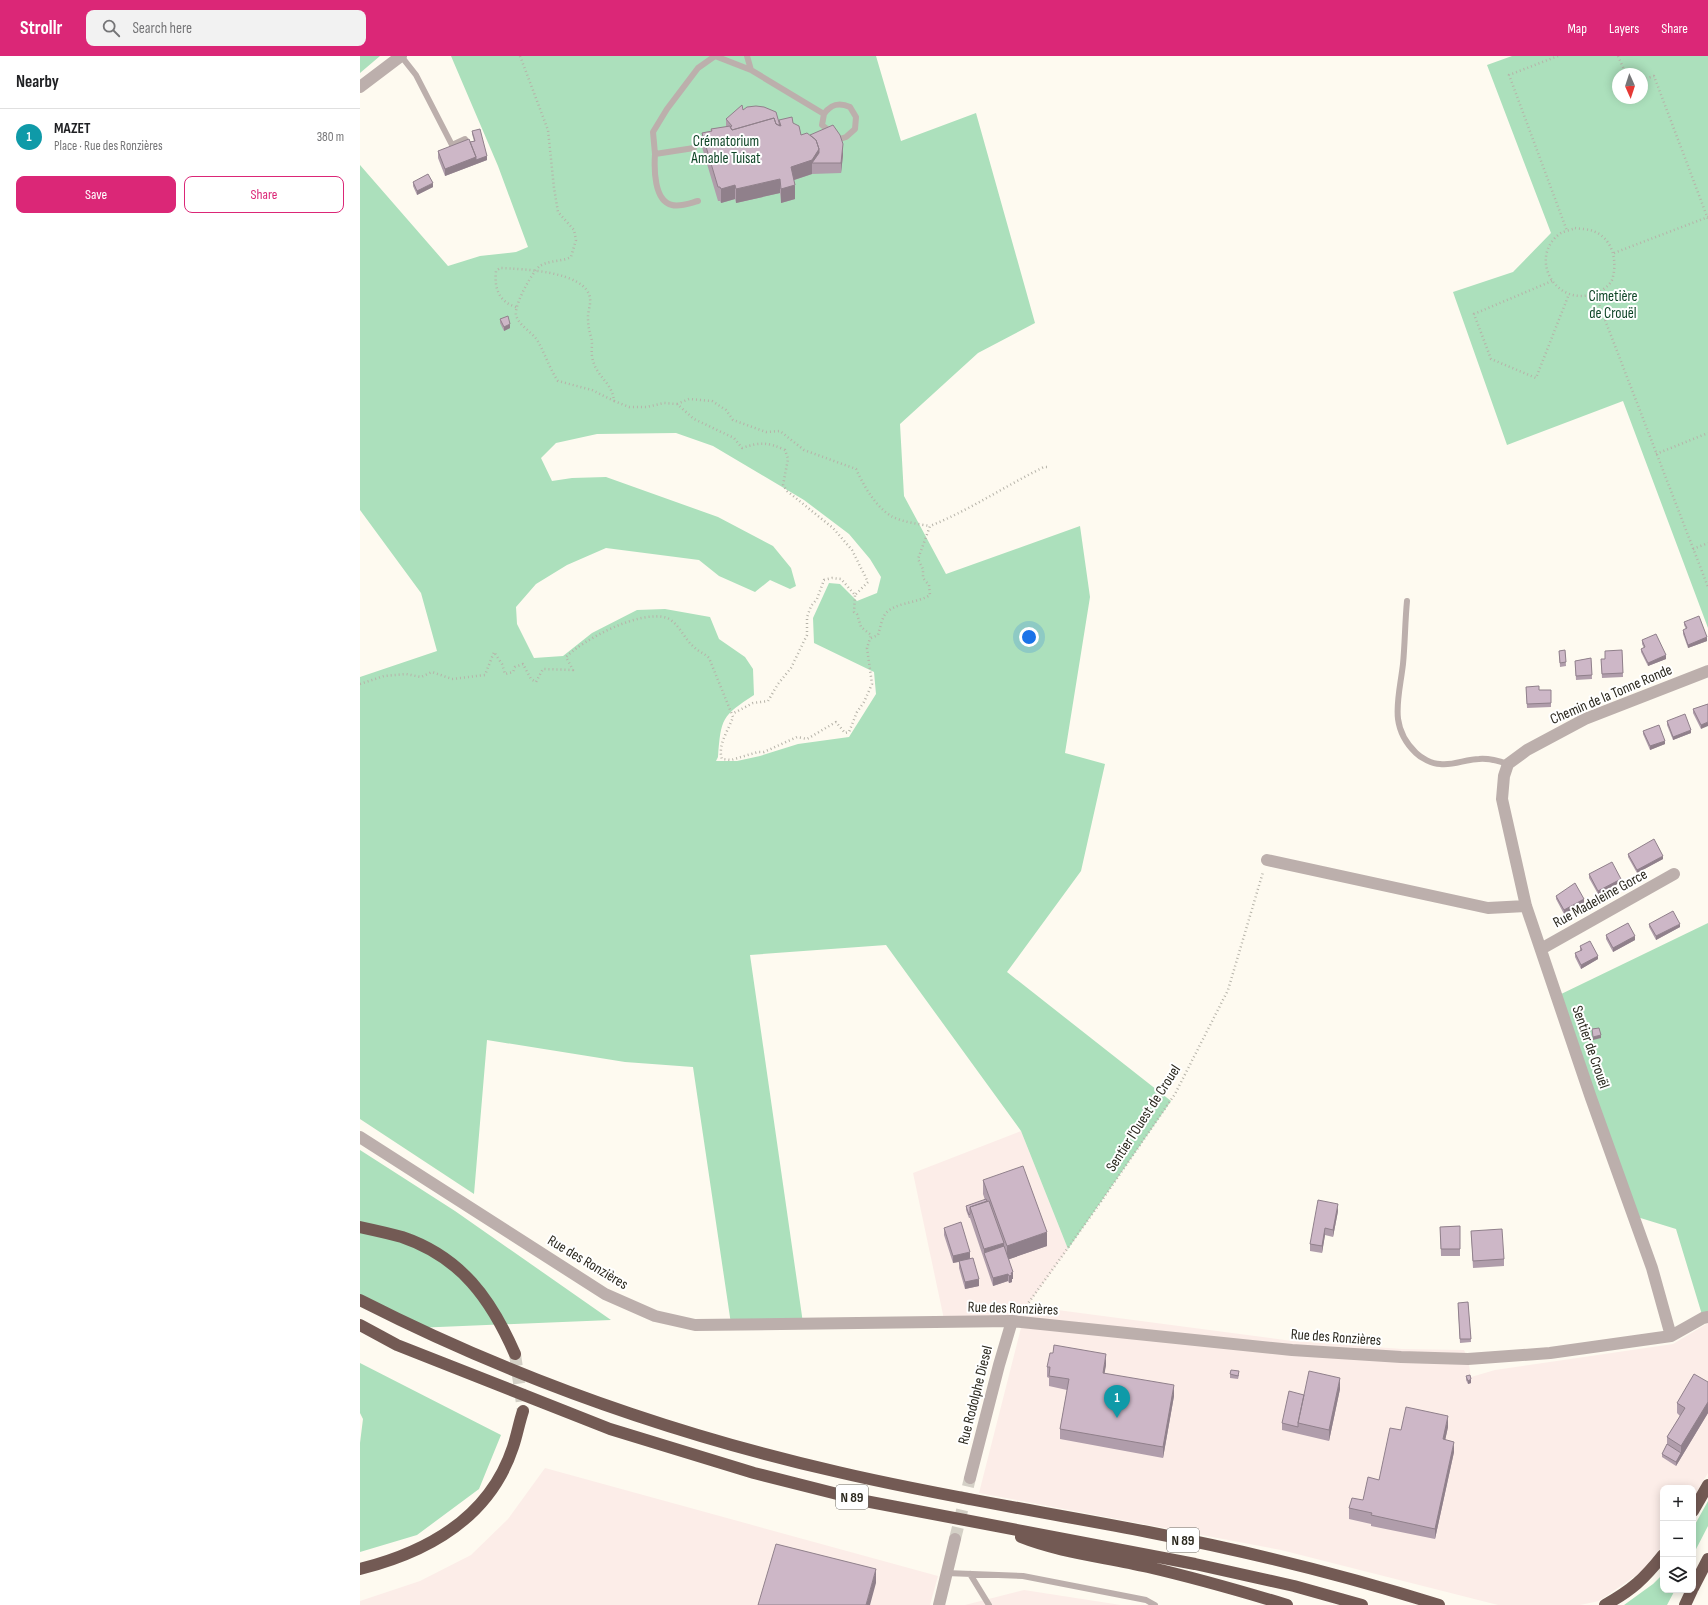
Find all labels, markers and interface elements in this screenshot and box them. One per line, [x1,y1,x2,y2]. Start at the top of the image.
search box [86,10,366,46]
text: Strollr [20,17,62,40]
icon: search [100,17,122,39]
text: Search here [132,19,192,38]
text: Map [1567,20,1587,37]
text: Layers [1609,20,1639,37]
text: Share [1661,20,1688,37]
north arrow [1612,68,1648,104]
text: Nearby [16,72,59,92]
text: MAZET [54,119,91,138]
text: 1 [26,129,32,145]
text: 380 m [317,129,344,145]
park label: Crématorium Amable Tuisat [690,132,761,168]
text: Place · Rue des Ronzières [54,138,163,154]
button: Save [16,176,176,213]
button: Share [184,176,344,213]
park label: Cimetière de Crouël [1588,287,1638,323]
your location [1019,627,1039,647]
street label: Chemin de la Tonne Ronde [1547,660,1675,729]
street label: Rue Madeleine Gorce [1550,865,1651,932]
street label: Sentier de Crouël [1567,1003,1614,1091]
street label: Sentier l'Ouest de Crouel [1102,1061,1185,1175]
street label: Rue des Ronzières [544,1231,632,1294]
street label: Rue des Ronzières [967,1297,1059,1320]
street label: Rue des Ronzières [1290,1325,1382,1350]
street label: Rue Rodolphe Diesel [954,1344,997,1447]
pin: 1 [1104,1385,1130,1418]
road number: N 89 [836,1485,868,1509]
map controls [1660,1485,1696,1593]
button: + [1660,1485,1696,1521]
button: − [1660,1521,1696,1557]
road number: N 89 [1167,1528,1199,1552]
button: layers [1660,1557,1696,1593]

